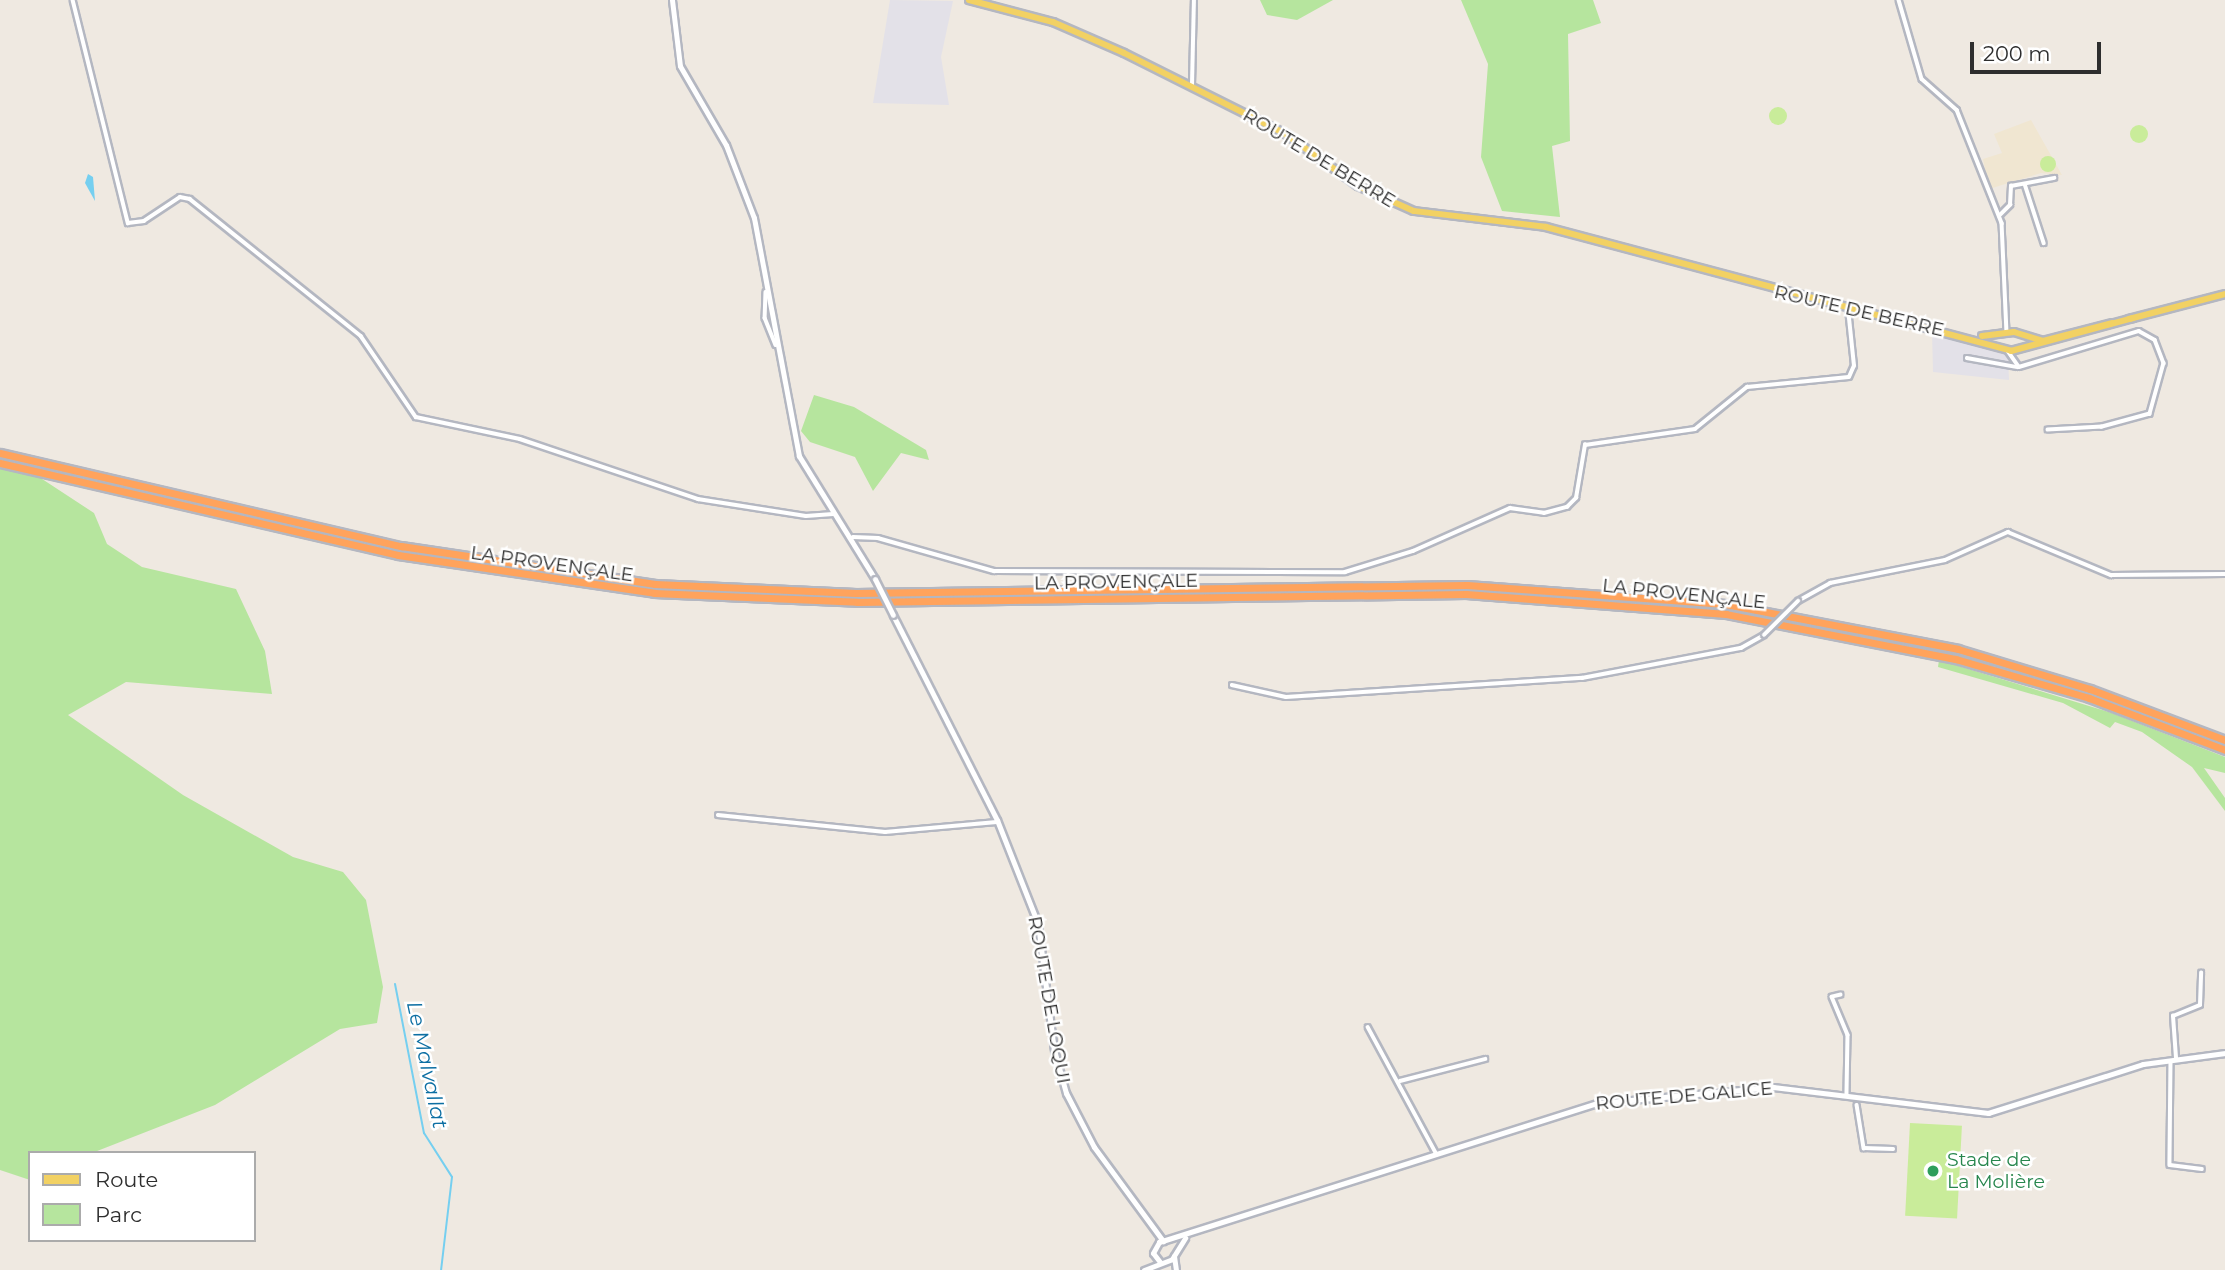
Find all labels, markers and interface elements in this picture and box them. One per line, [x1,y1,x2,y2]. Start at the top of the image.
scale bar [1973,28,2104,72]
text: 200 m [1983,41,2050,66]
street label: ROUTE DE BERRE [1239,104,1399,212]
street label: ROUTE DE BERRE [1772,280,1946,342]
street label: LA PROVENÇALE [469,541,635,587]
street label: LA PROVENÇALE [1034,569,1198,595]
street label: LA PROVENÇALE [1601,574,1767,614]
street label: ROUTE DE LOQUI [1023,914,1075,1086]
water label: Le Malvallat [401,999,453,1131]
street label: ROUTE DE GALICE [1594,1077,1774,1115]
place label: Stade de La Molière [1947,1149,2045,1193]
legend [28,1151,256,1242]
marker: Stade de La Molière [1925,1163,1941,1179]
text: Route [95,1167,158,1192]
text: Parc [95,1202,142,1227]

